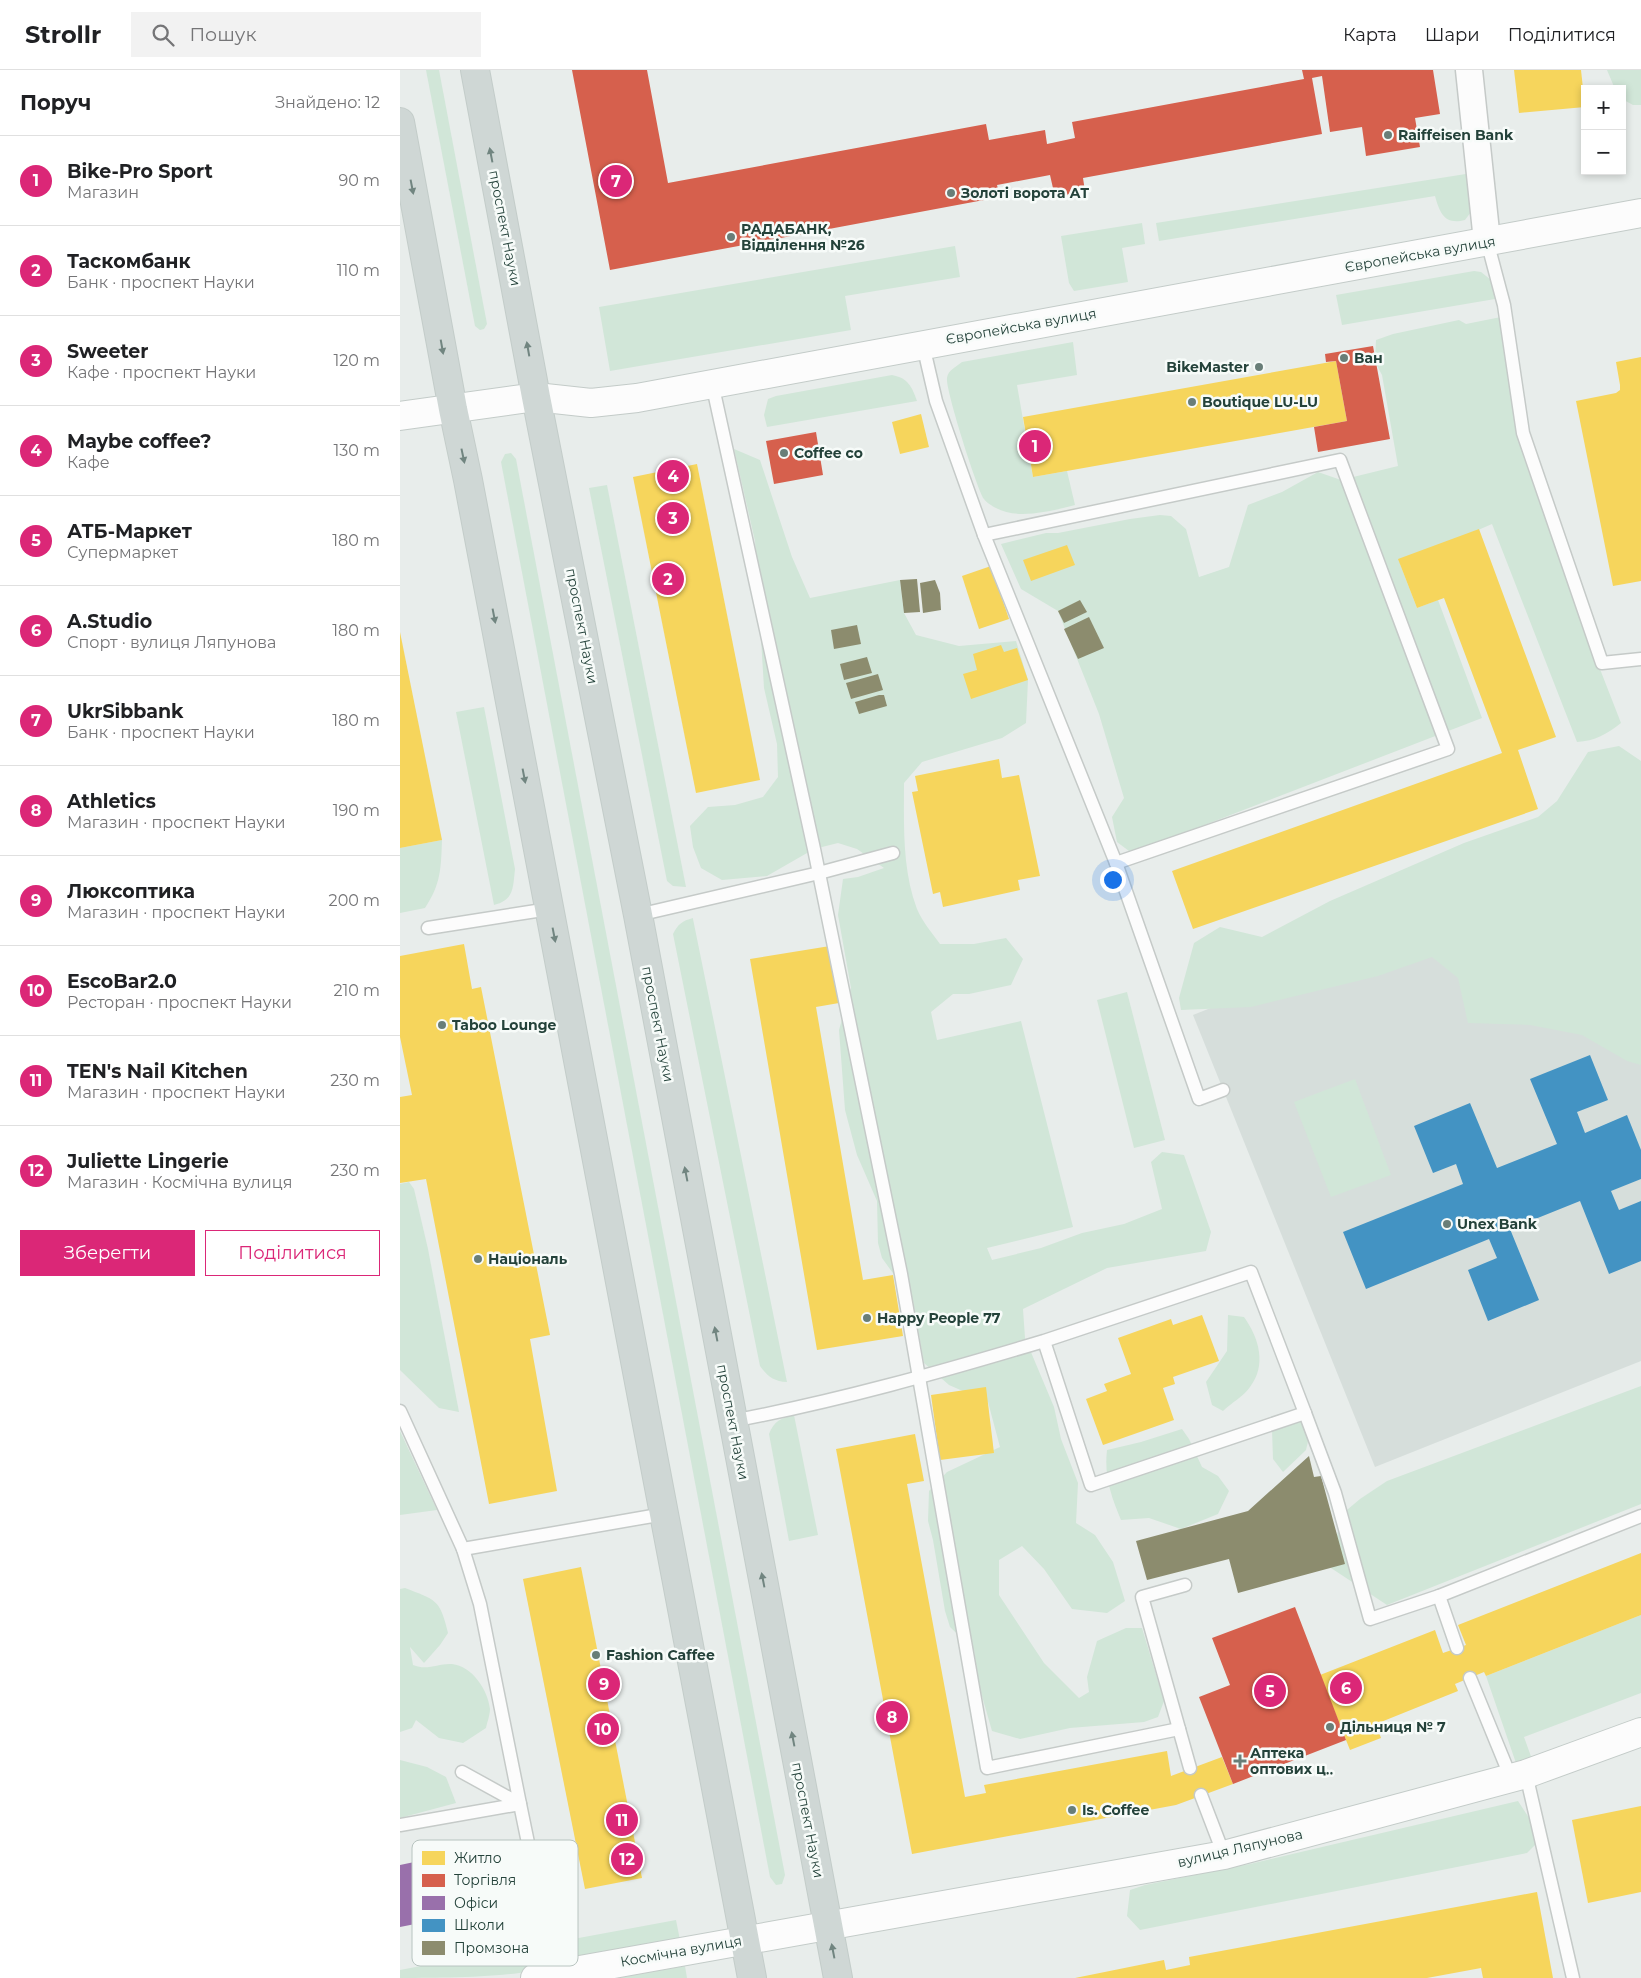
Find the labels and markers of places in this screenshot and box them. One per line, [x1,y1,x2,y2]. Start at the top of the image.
place label: Raiffeisen Bank [1398,126,1514,144]
marker: Raiffeisen Bank [1382,129,1394,141]
pin: 7 [600,162,632,200]
place label: Золоті ворота АТ [960,184,1089,202]
marker: Золоті ворота АТ [945,187,957,199]
place label: РАДАБАНК, Відділення №26 [741,220,865,254]
marker: РАДАБАНК, Відділення №26 [725,231,737,243]
place label: Ван [1354,349,1383,367]
marker: Ван [1338,352,1350,364]
place label: BikeMaster [1166,358,1249,376]
marker: BikeMaster [1253,361,1265,373]
place label: Boutique LU-LU [1202,393,1318,411]
marker: Boutique LU-LU [1186,396,1198,408]
pin: 1 [1019,427,1051,465]
place label: Coffee co [794,444,863,462]
marker: Coffee co [778,447,790,459]
pin: 4 [657,457,689,495]
pin: 3 [657,499,689,537]
pin: 2 [652,560,684,598]
place label: Taboo Lounge [452,1016,557,1034]
marker: Taboo Lounge [436,1019,448,1031]
place label: Unex Bank [1457,1215,1538,1233]
marker: Unex Bank [1441,1218,1453,1230]
place label: Національ [488,1250,568,1268]
marker: Національ [472,1253,484,1265]
place label: Happy People 77 [877,1309,1001,1327]
marker: Happy People 77 [861,1312,873,1324]
place label: Fashion Caffee [606,1646,715,1664]
marker: Fashion Caffee [590,1649,602,1661]
pin: 9 [588,1665,620,1703]
pin: 6 [1330,1669,1362,1707]
pin: 5 [1254,1672,1286,1710]
pin: 8 [876,1698,908,1736]
pin: 10 [587,1710,619,1748]
place label: Дільниця № 7 [1340,1718,1446,1736]
marker: Дільниця № 7 [1324,1721,1336,1733]
place label: Аптека оптових ц‥ [1250,1744,1333,1778]
marker: Аптека оптових ц‥ [1234,1755,1246,1767]
pin: 11 [606,1801,638,1839]
place label: Is. Coffee [1082,1801,1149,1819]
marker: Is. Coffee [1066,1804,1078,1816]
pin: 12 [611,1840,643,1878]

